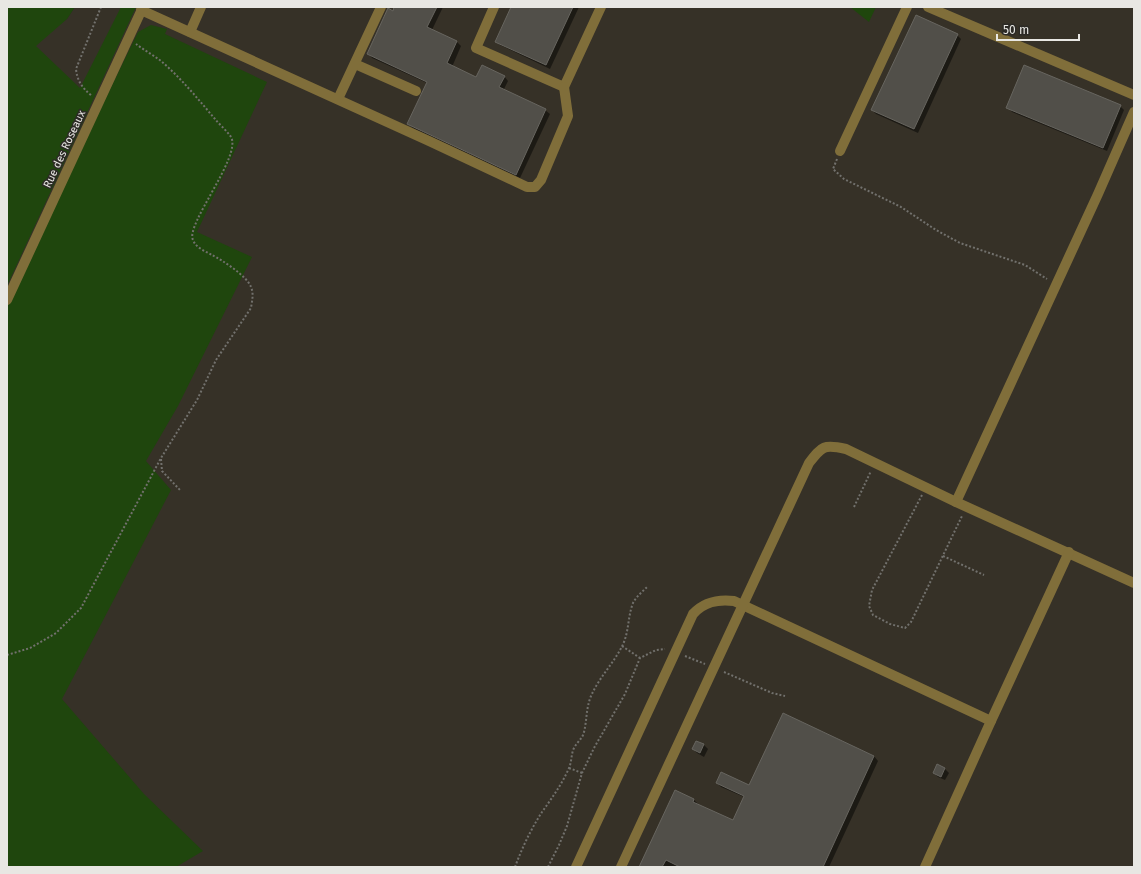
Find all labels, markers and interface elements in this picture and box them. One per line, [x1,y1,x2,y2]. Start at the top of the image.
scale bar [997,16,1079,42]
text: 50 m [1003,23,1029,37]
street label: Rue des Roseaux [41,108,88,190]

